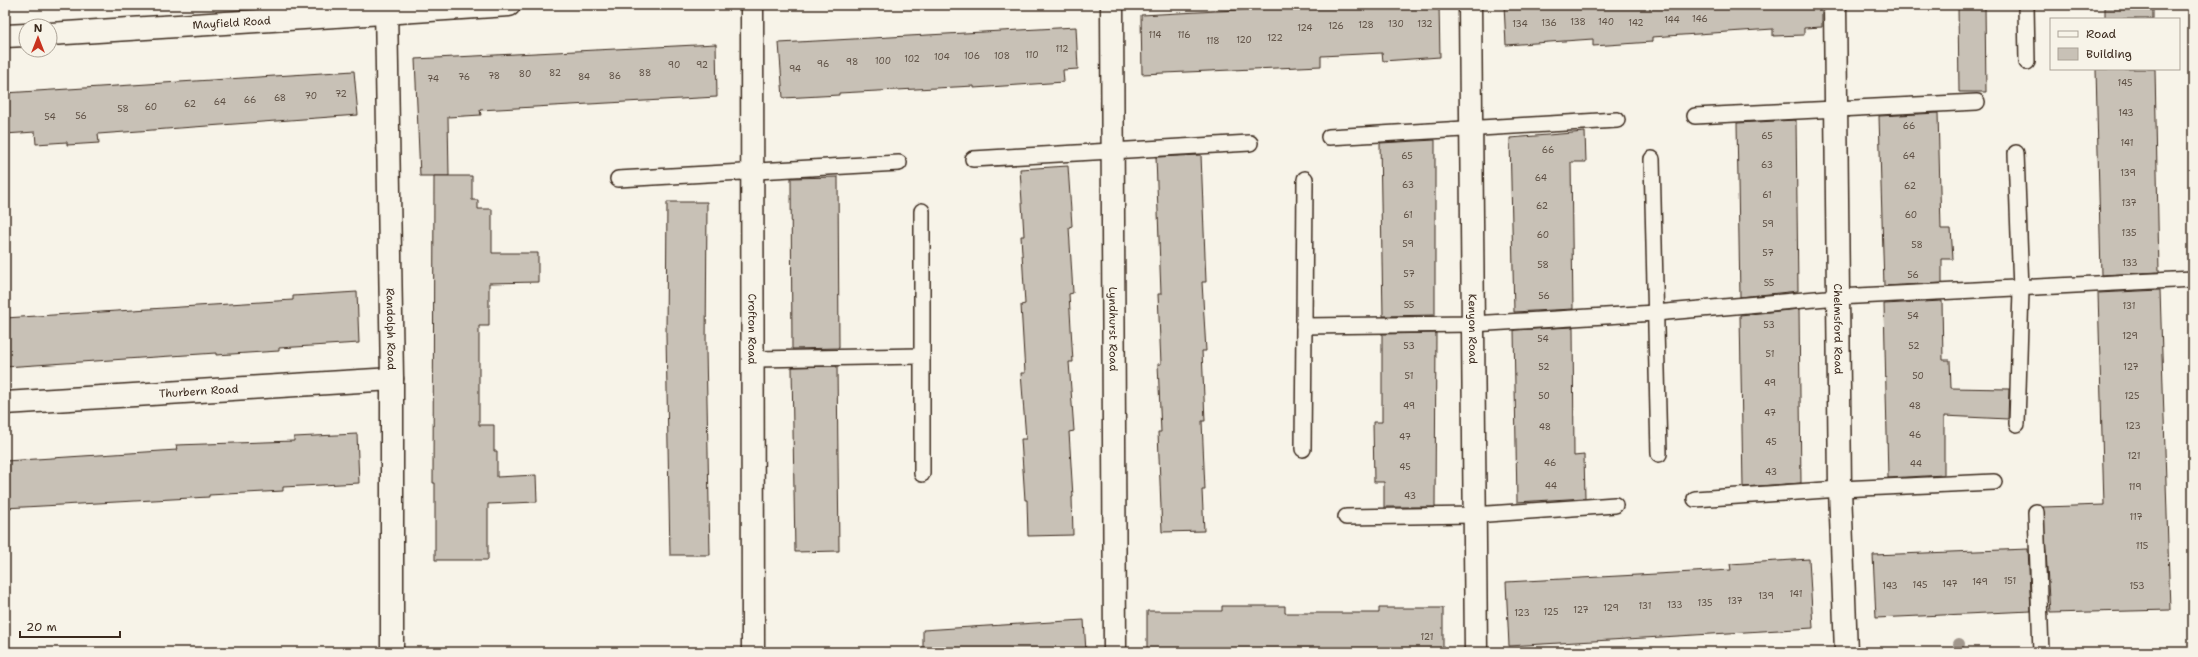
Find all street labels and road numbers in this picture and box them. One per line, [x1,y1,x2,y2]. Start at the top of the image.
street label: Mayfield Road [192,13,271,32]
street label: Chelmsford Road [1830,283,1846,374]
street label: Lyndhurst Road [1106,287,1121,371]
street label: Randolph Road [383,288,399,370]
street label: Crofton Road [745,294,760,364]
street label: Kenyon Road [1465,294,1481,364]
street label: Thurbern Road [158,381,239,401]

